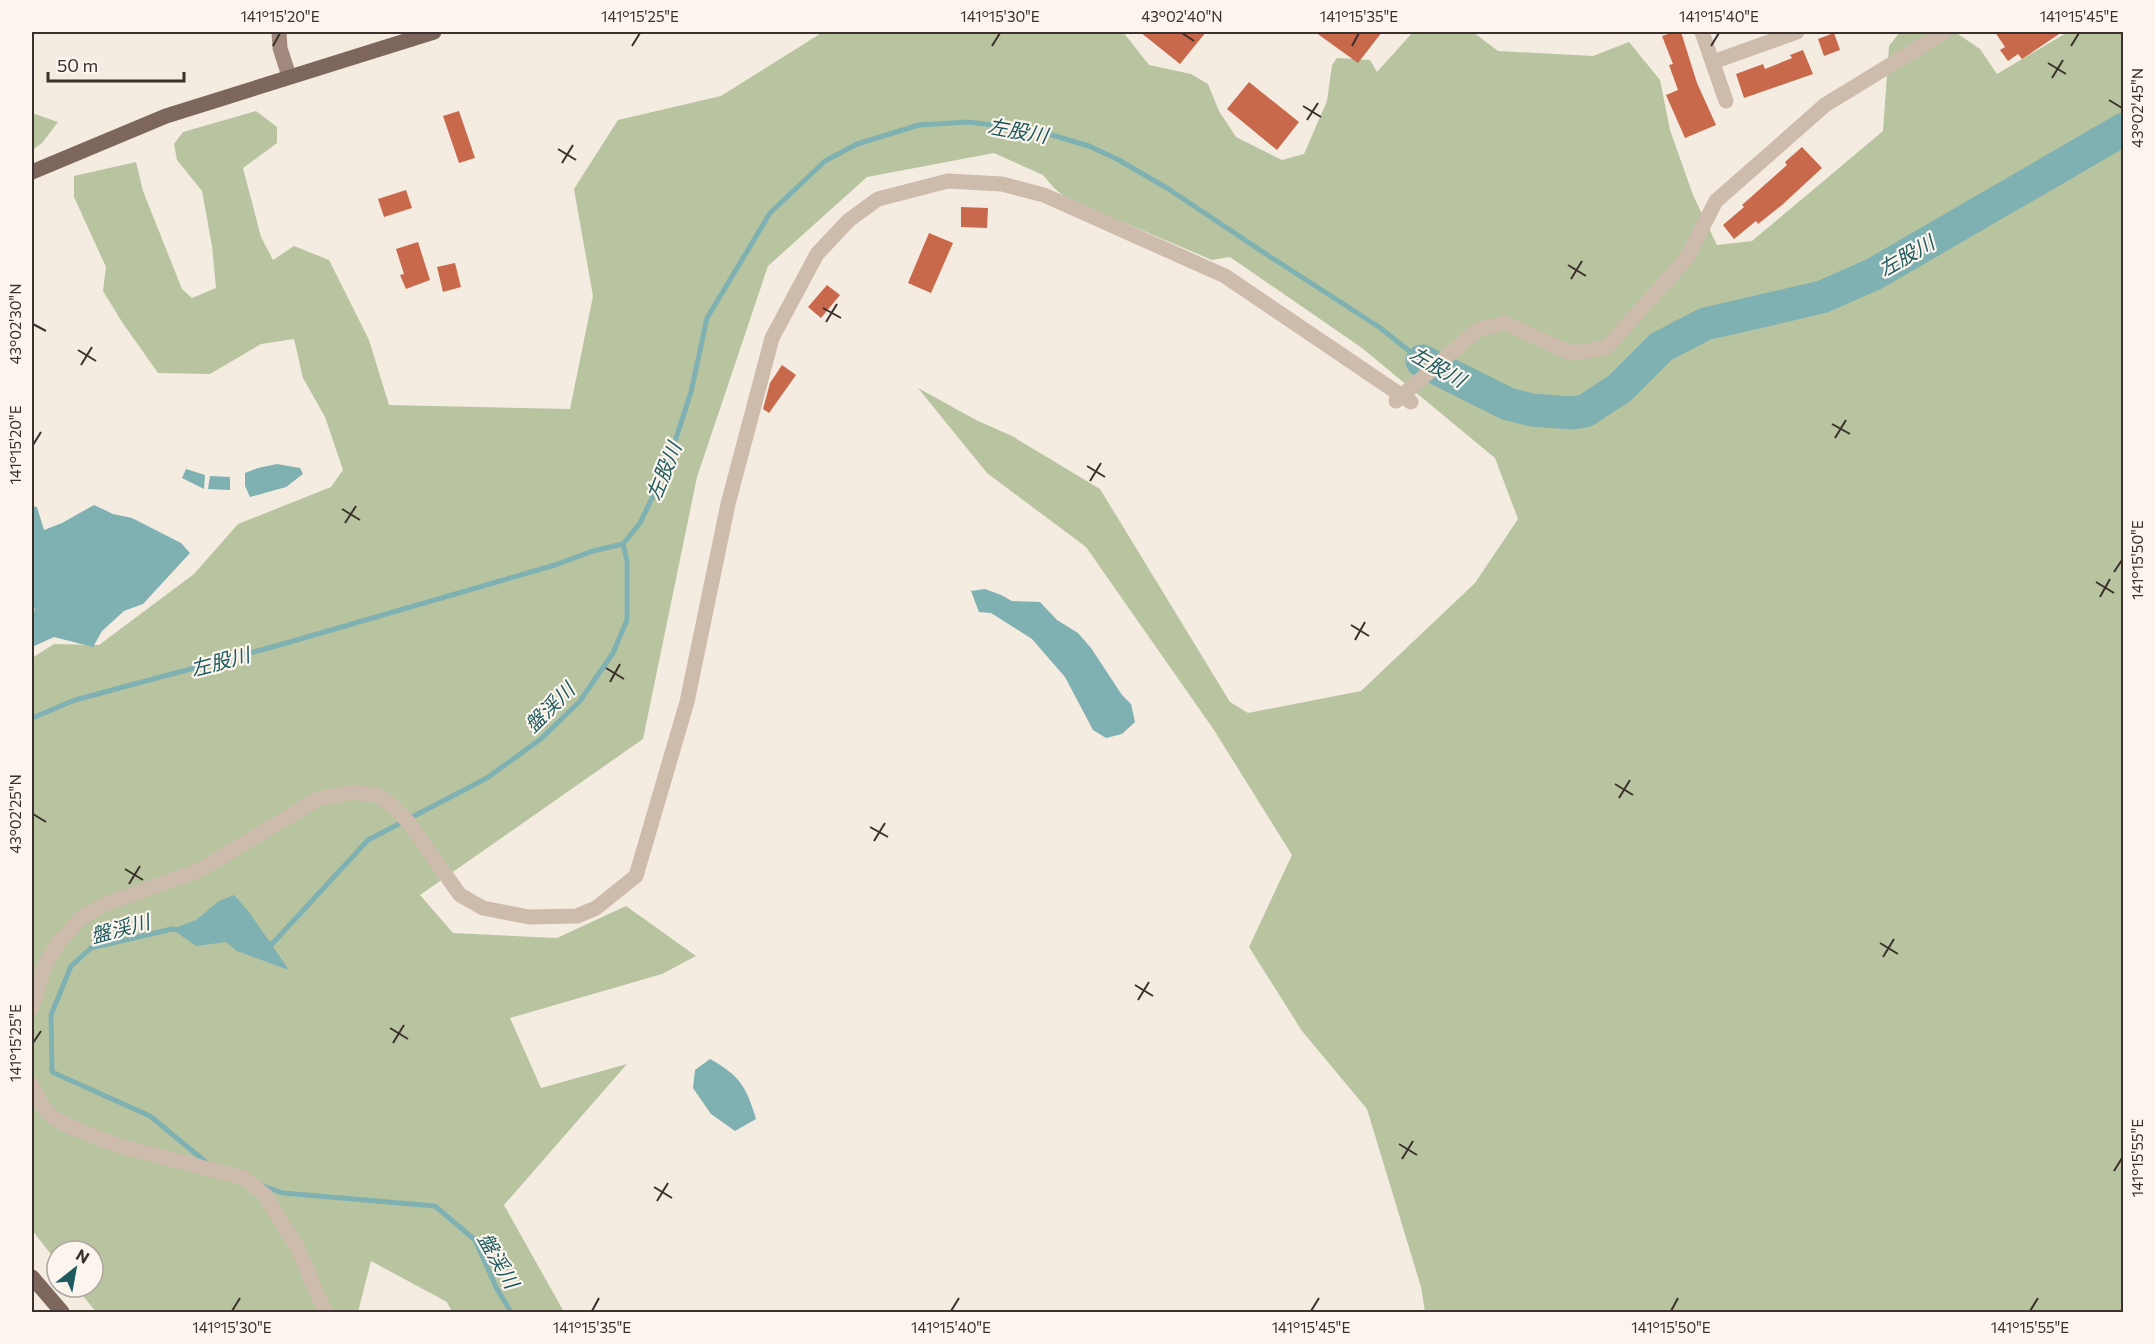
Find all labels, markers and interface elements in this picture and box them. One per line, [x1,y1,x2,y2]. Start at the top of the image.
text: 141°15'20"E [240,7,320,25]
text: 141°15'25"E [601,7,679,25]
text: 141°15'30"E [960,7,1040,25]
text: 43°02'40"N [1141,7,1223,25]
text: 141°15'35"E [1320,7,1398,25]
text: 141°15'40"E [1679,7,1759,25]
text: 141°15'45"E [2040,7,2118,25]
scale bar [48,45,184,83]
text: 50 m [57,54,98,76]
text: 43°02'45"N [2128,68,2146,148]
water label: 左股川 [986,113,1052,147]
water label: 左股川 [1874,229,1940,280]
text: 43°02'30"N [6,284,24,364]
water label: 左股川 [1406,341,1472,392]
text: 141°15'20"E [6,405,24,485]
water label: 左股川 [641,437,686,503]
text: 141°15'50"E [2128,520,2146,600]
water label: 左股川 [188,641,254,680]
water label: 盤渓川 [519,676,580,737]
text: 43°02'25"N [6,774,24,854]
water label: 盤渓川 [88,908,154,947]
text: 141°15'25"E [6,1004,24,1082]
text: 141°15'55"E [2128,1119,2146,1197]
water label: 盤渓川 [474,1228,525,1294]
north arrow [45,1239,105,1299]
text: N [73,1244,93,1267]
text: 141°15'30"E [192,1318,272,1336]
text: 141°15'35"E [553,1318,631,1336]
text: 141°15'40"E [911,1318,991,1336]
text: 141°15'45"E [1272,1318,1350,1336]
text: 141°15'50"E [1631,1318,1711,1336]
text: 141°15'55"E [1991,1318,2069,1336]

